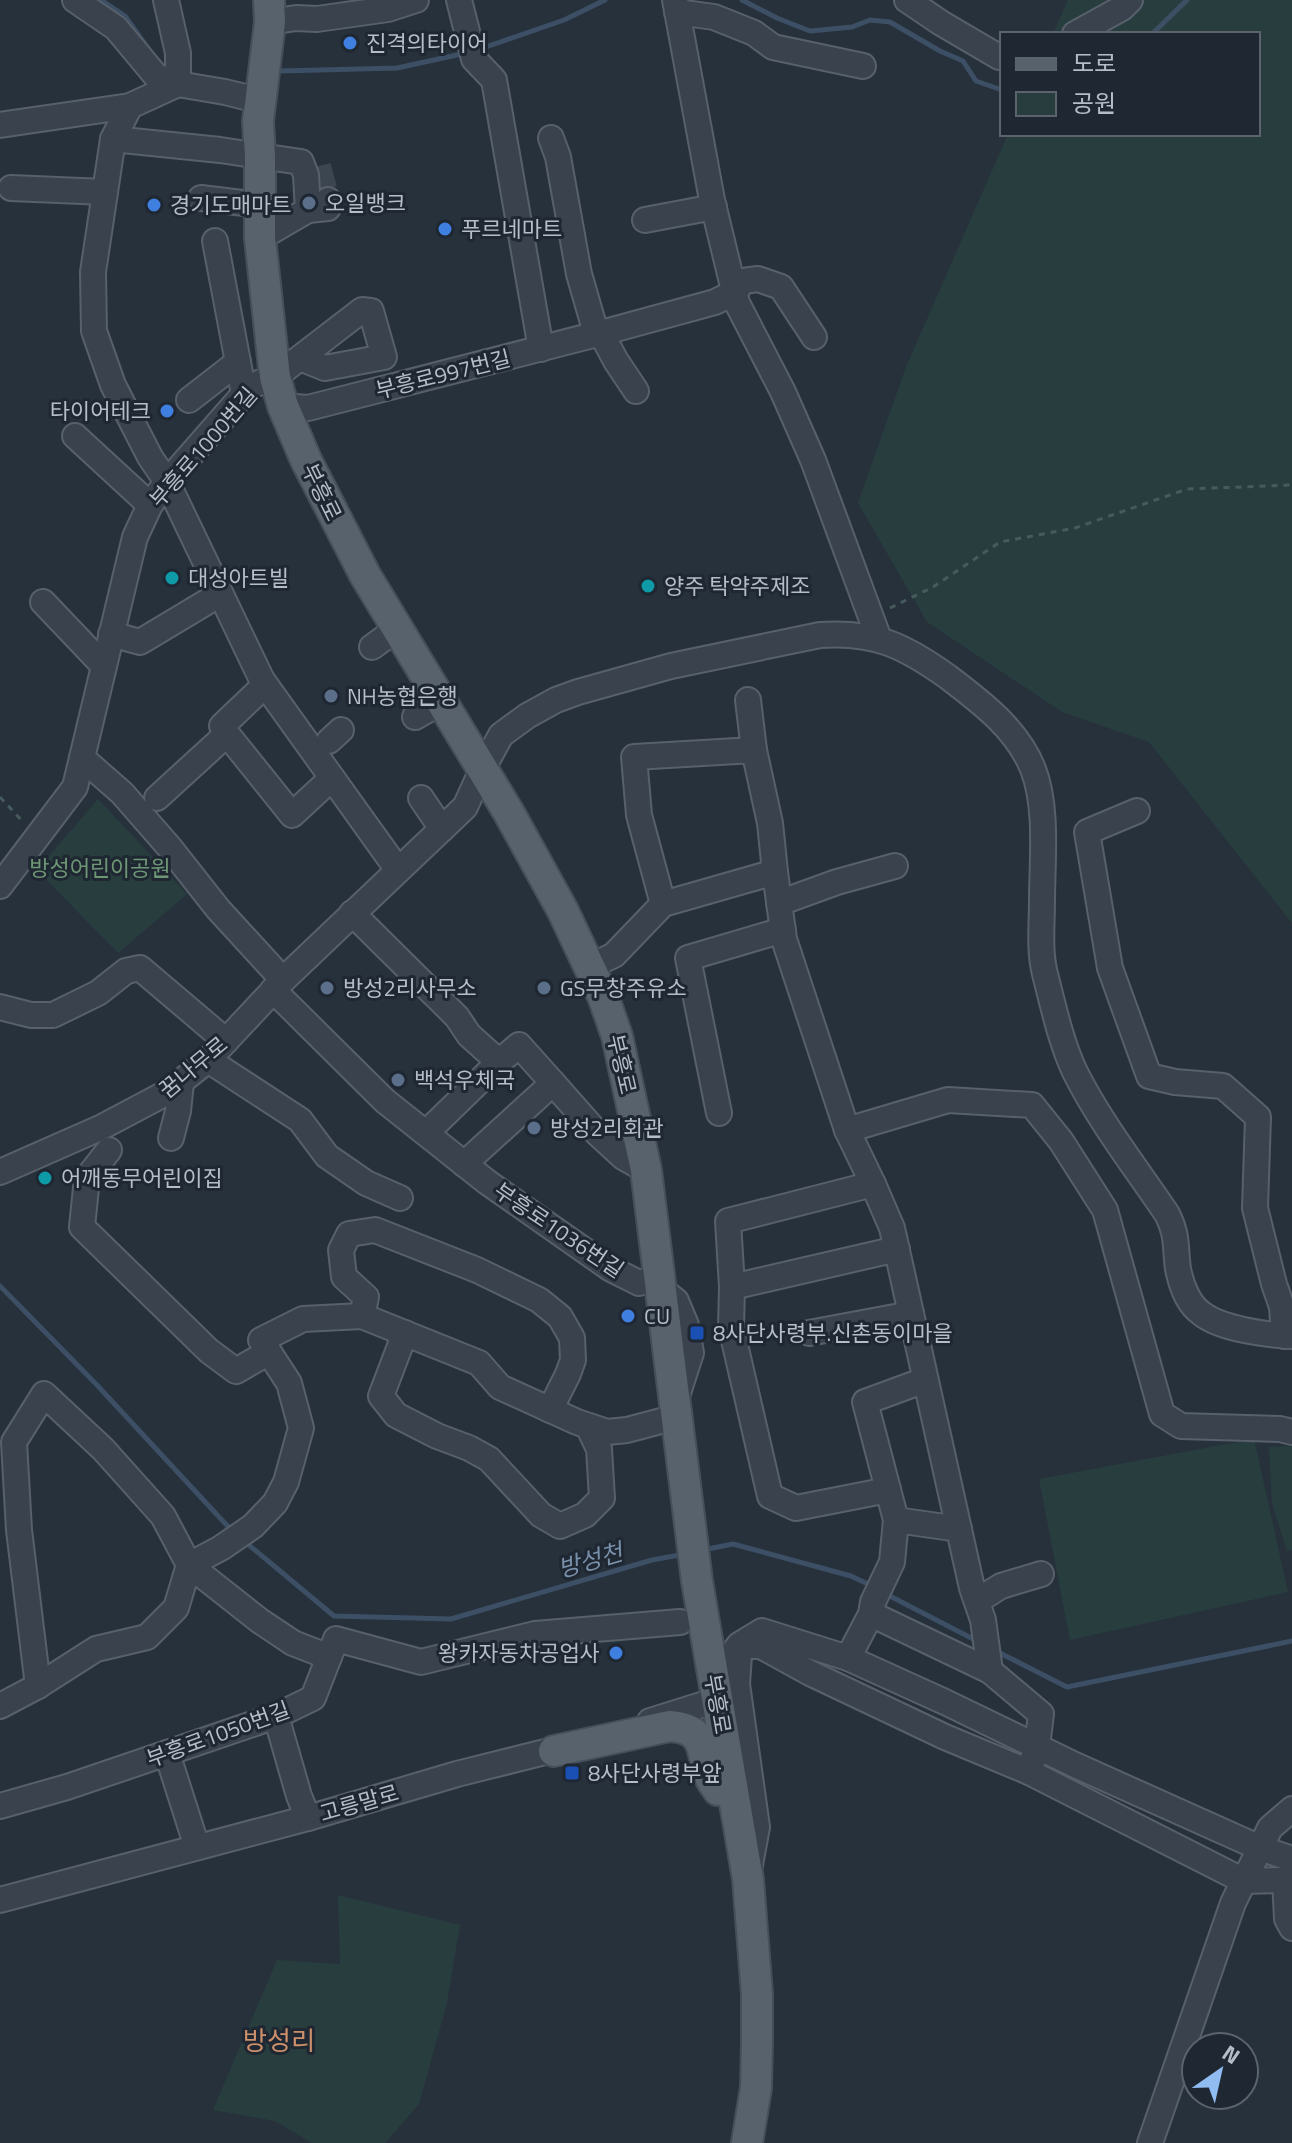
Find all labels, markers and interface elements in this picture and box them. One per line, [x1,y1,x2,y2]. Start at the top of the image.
place label: 진격의타이어 [366,26,487,60]
legend [1000,32,1260,136]
marker: 진격의타이어 [341,34,359,52]
text: 도로 [1072,45,1116,81]
text: 공원 [1072,85,1116,121]
place label: 오일뱅크 [325,186,406,220]
place label: 경기도매마트 [170,188,291,222]
marker: 오일뱅크 [300,194,318,212]
marker: 경기도매마트 [145,196,163,214]
place label: 푸르네마트 [461,212,562,246]
marker: 푸르네마트 [436,220,454,238]
street label: 부흥로997번길 [372,341,514,407]
street label: 부흥로1000번길 [141,379,265,515]
place label: 타이어테크 [50,394,151,428]
marker: 타이어테크 [158,402,176,420]
street label: 부흥로 [293,457,351,527]
place label: 대성아트빌 [188,561,289,595]
marker: 대성아트빌 [163,569,181,587]
place label: 양주 탁약주제조 [664,569,811,603]
marker: 양주 탁약주제조 [639,577,657,595]
place label: NH농협은행 [347,679,458,713]
marker: NH농협은행 [322,687,340,705]
park label: 방성어린이공원 [29,851,171,885]
place label: 방성2리사무소 [343,971,477,1005]
place label: GS무창주유소 [560,971,687,1005]
marker: 방성2리사무소 [318,979,336,997]
marker: GS무창주유소 [535,979,553,997]
street label: 꿈나무로 [151,1028,235,1106]
street label: 부흥로 [599,1031,645,1097]
place label: 백석우체국 [414,1063,515,1097]
marker: 백석우체국 [389,1071,407,1089]
place label: 방성2리회관 [550,1111,664,1145]
marker: 방성2리회관 [525,1119,543,1137]
place label: 어깨동무어린이집 [61,1161,223,1195]
marker: 어깨동무어린이집 [36,1169,54,1187]
street label: 부흥로1036번길 [487,1174,631,1286]
place label: CU [644,1299,670,1333]
marker: CU [619,1307,637,1325]
place label: 8사단사령부.신촌동이마을 [713,1316,953,1350]
marker: 8사단사령부.신촌동이마을 [688,1324,706,1342]
water label: 방성천 [553,1533,630,1586]
place label: 왕카자동차공업사 [438,1636,600,1670]
marker: 왕카자동차공업사 [607,1644,625,1662]
street label: 부흥로 [696,1671,740,1737]
street label: 부흥로1050번길 [141,1692,295,1776]
place label: 8사단사령부앞 [588,1756,722,1790]
marker: 8사단사령부앞 [563,1764,581,1782]
street label: 고릉말로 [315,1775,403,1831]
district label: 방성리 [243,2021,315,2060]
north arrow [1180,2031,1260,2111]
text: N [1215,2036,1247,2073]

